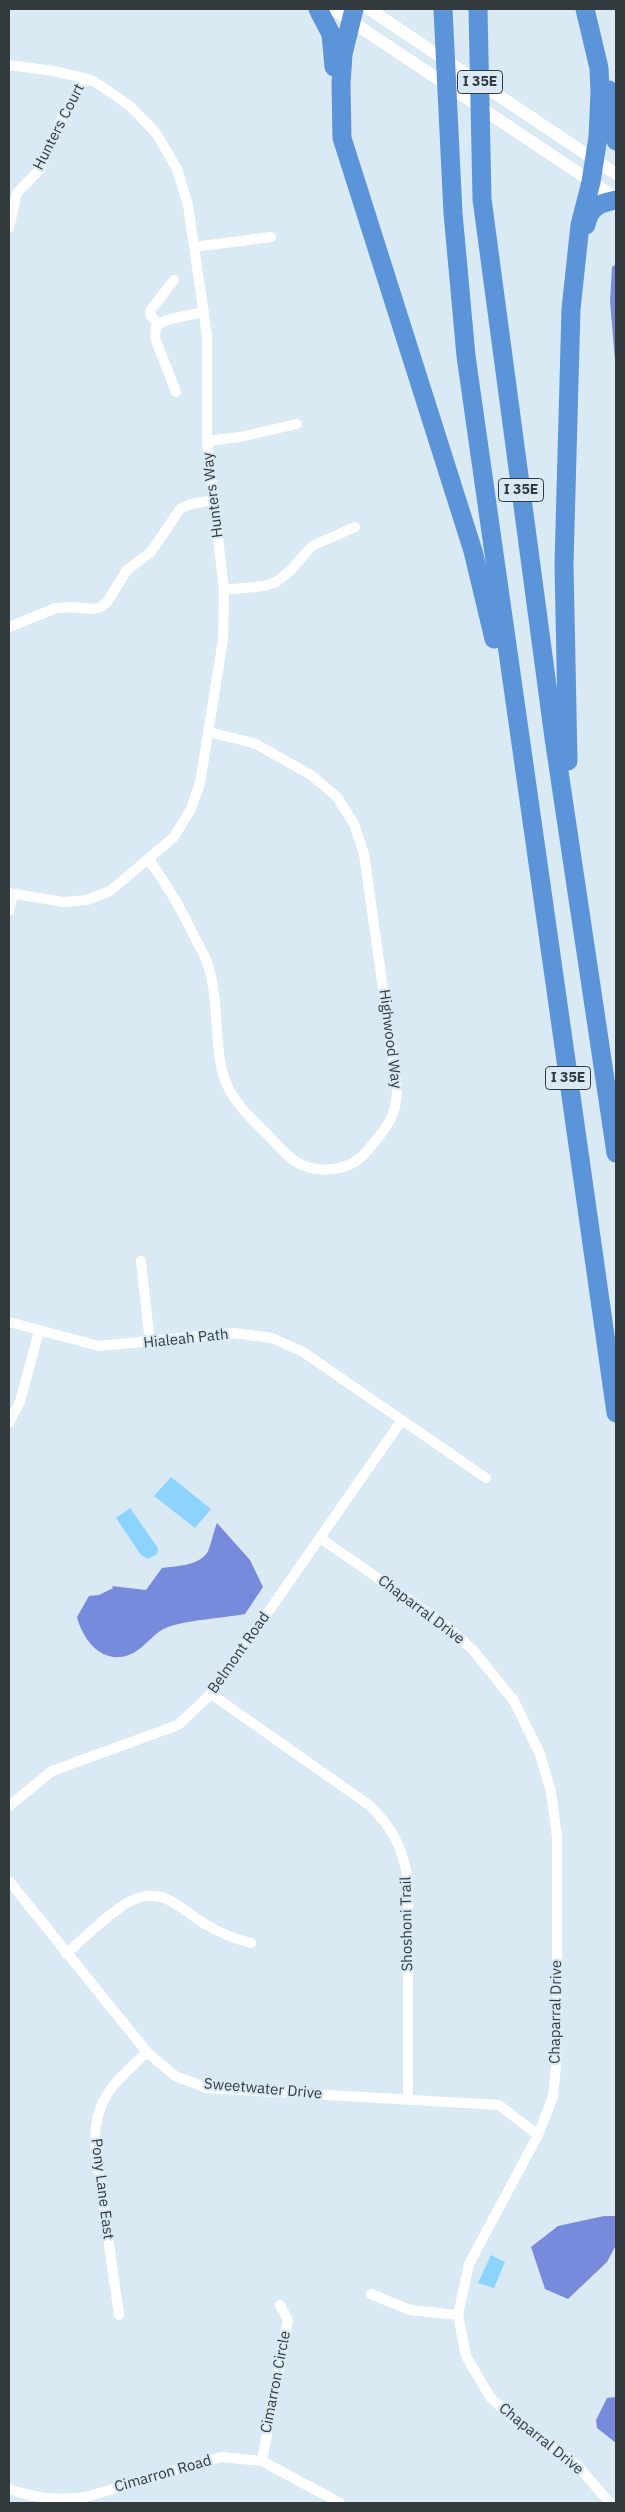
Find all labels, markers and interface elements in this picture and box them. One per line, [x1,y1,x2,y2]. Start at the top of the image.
road number: I 35E [458,70,502,94]
street label: Hunters Court [30,81,88,173]
street label: Hunters Way [199,451,227,539]
road number: I 35E [498,478,544,502]
street label: Highwood Way [375,988,405,1090]
road number: I 35E [546,1066,590,1090]
street label: Hialeah Path [143,1326,229,1352]
street label: Chaparral Drive [374,1572,468,1648]
street label: Belmont Road [204,1609,274,1697]
street label: Shoshoni Trail [397,1876,417,1972]
street label: Chaparral Drive [546,1960,566,2064]
street label: Sweetwater Drive [203,2075,323,2103]
street label: Pony Lane East [87,2137,117,2241]
street label: Cimarron Circle [257,2329,295,2435]
street label: Chaparral Drive [495,2399,587,2479]
street label: Cimarron Road [112,2452,214,2496]

